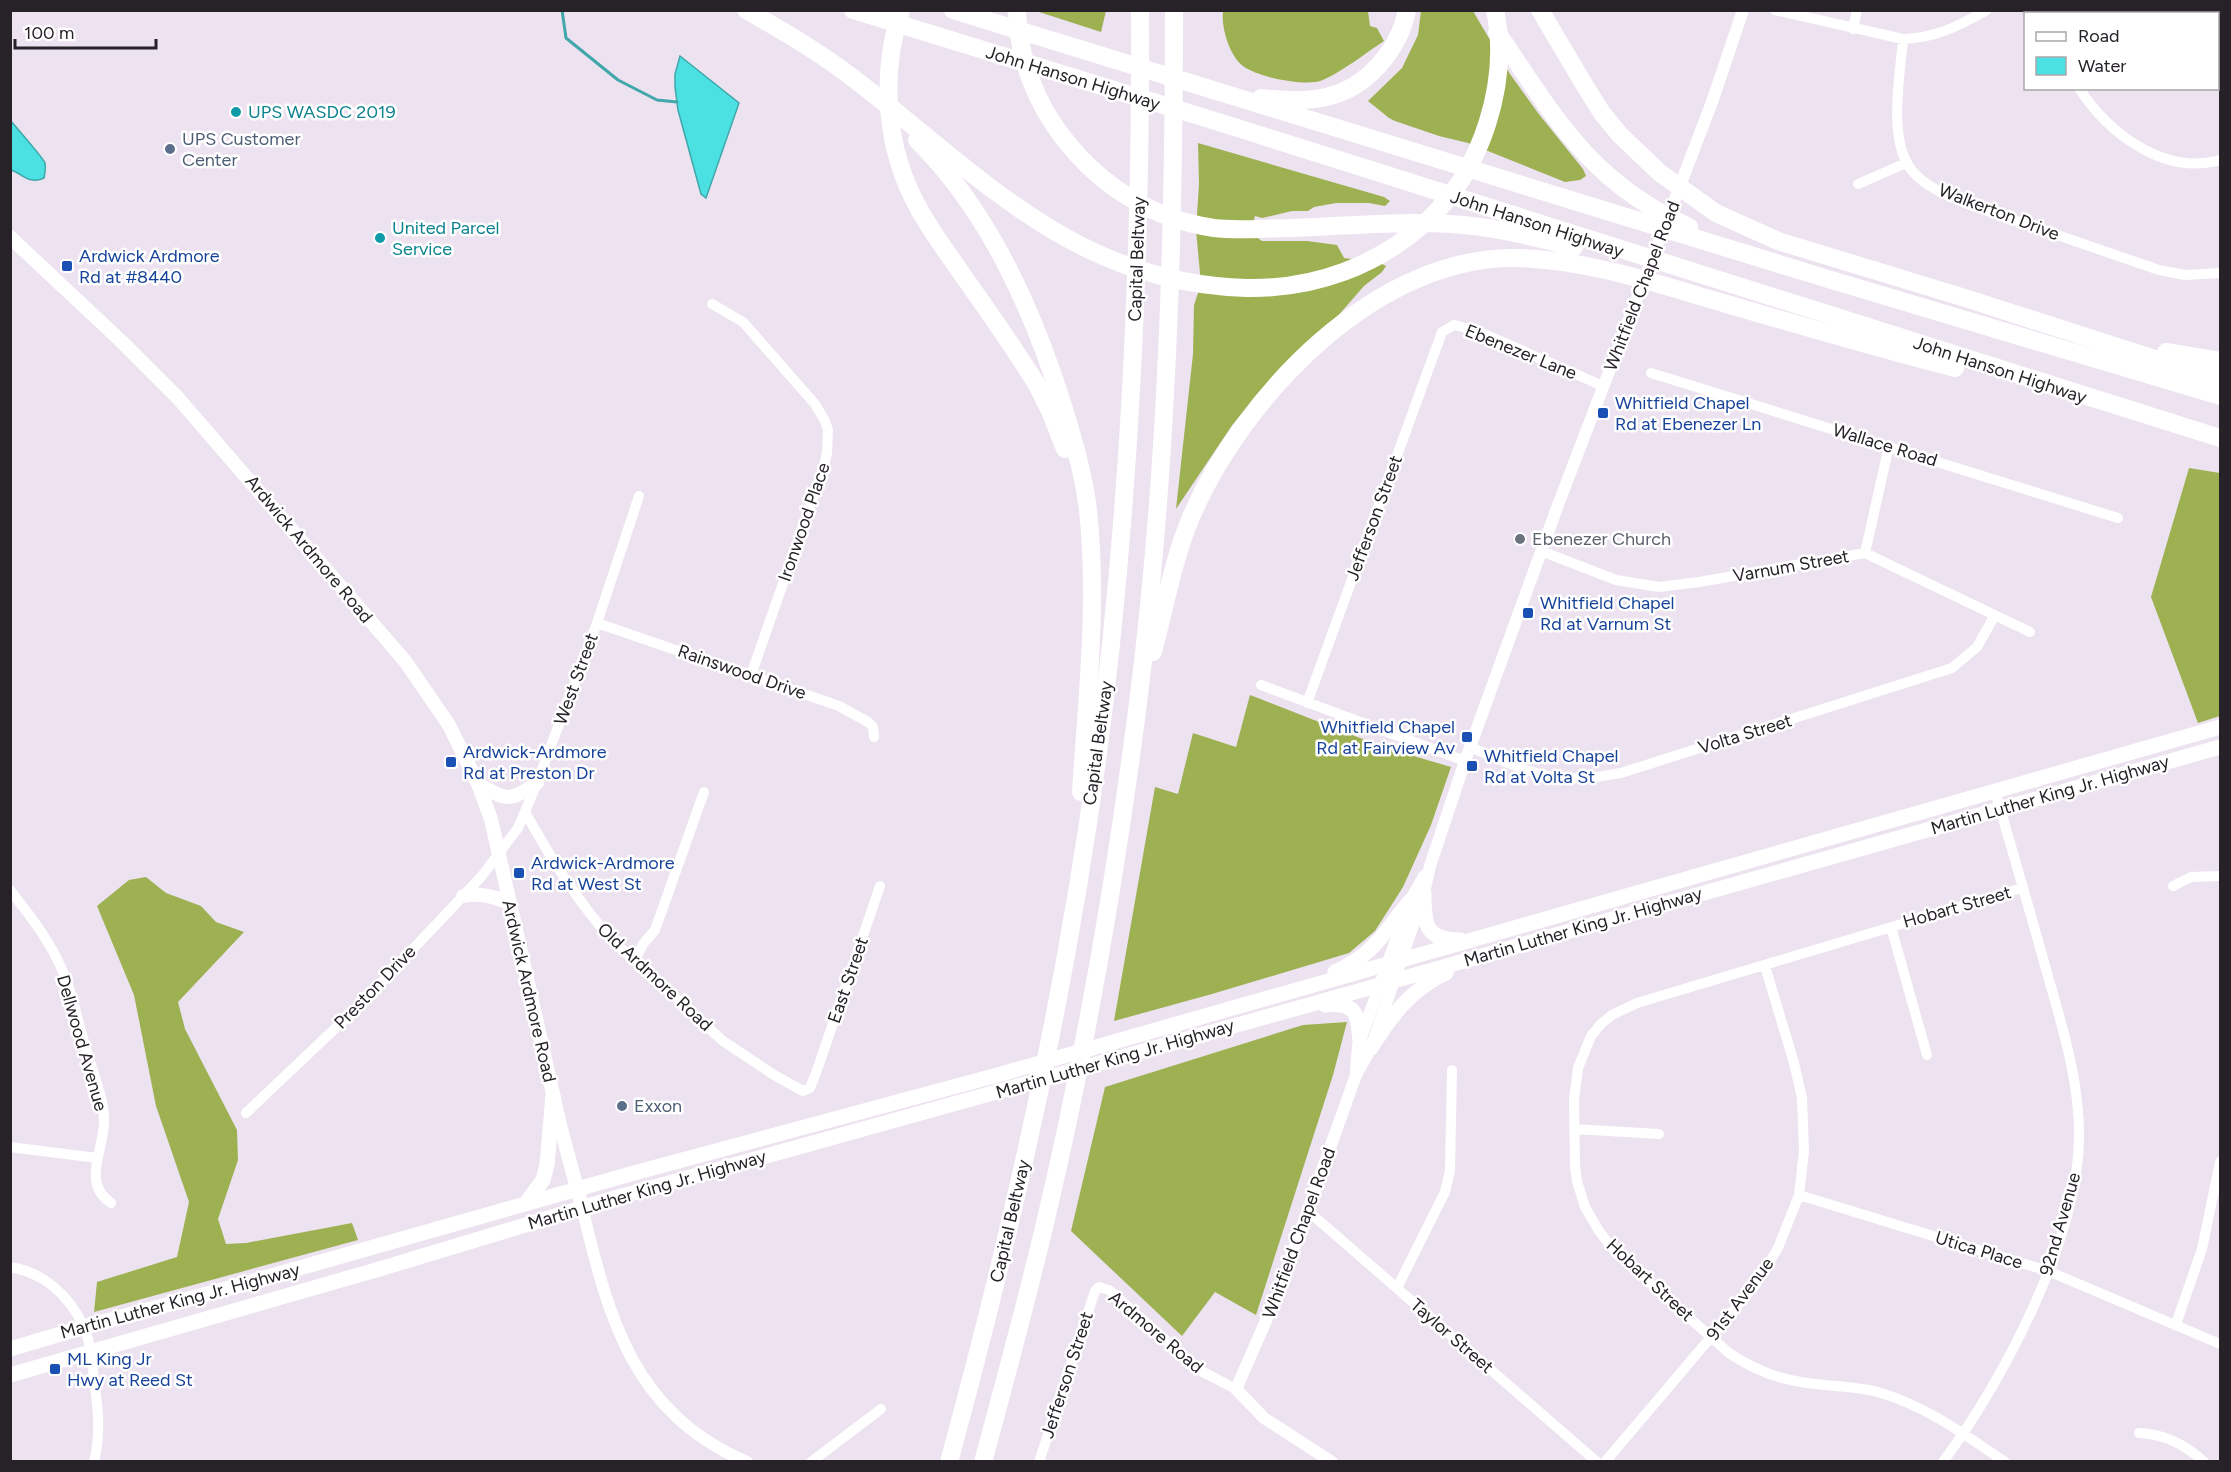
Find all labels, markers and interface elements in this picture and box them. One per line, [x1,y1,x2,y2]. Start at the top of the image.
scale bar [15,12,156,50]
legend [2024,12,2219,90]
text: 100 m [24,22,74,44]
text: Road [2078,25,2119,47]
street label: John Hanson Highway [983,41,1163,115]
text: Water [2078,55,2126,77]
place label: UPS WASDC 2019 [248,101,396,123]
marker: UPS WASDC 2019 [229,105,243,119]
place label: UPS Customer Center [182,128,300,171]
marker: UPS Customer Center [163,142,177,156]
street label: Walkerton Drive [1936,179,2063,245]
street label: John Hanson Highway [1448,186,1627,263]
street label: Capital Beltway [1124,195,1150,322]
street label: Whitfield Chapel Road [1599,198,1685,374]
place label: United Parcel Service [392,217,500,260]
marker: United Parcel Service [373,231,387,245]
place label: Ardwick Ardmore Rd at #8440 [79,245,220,288]
marker: Ardwick Ardmore Rd at #8440 [60,259,74,273]
street label: Ebenezer Lane [1462,320,1580,384]
street label: John Hanson Highway [1911,332,2090,409]
place label: Whitfield Chapel Rd at Ebenezer Ln [1615,392,1761,435]
marker: Whitfield Chapel Rd at Ebenezer Ln [1596,406,1610,420]
street label: Wallace Road [1830,419,1940,471]
street label: Jefferson Street [1341,452,1407,584]
street label: Ironwood Place [773,460,835,584]
street label: Ardwick Ardmore Road [241,471,377,627]
place label: Ebenezer Church [1532,528,1671,550]
marker: Ebenezer Church [1513,532,1527,546]
street label: Varnum Street [1731,545,1851,587]
place label: Whitfield Chapel Rd at Varnum St [1540,592,1675,635]
marker: Whitfield Chapel Rd at Varnum St [1521,606,1535,620]
street label: West Street [549,630,603,728]
street label: Rainswood Drive [675,640,809,704]
street label: Capital Beltway [1078,679,1118,807]
street label: Volta Street [1695,709,1795,759]
place label: Whitfield Chapel Rd at Fairview Av [1316,716,1456,759]
marker: Whitfield Chapel Rd at Fairview Av [1460,730,1474,744]
place label: Ardwick-Ardmore Rd at Preston Dr [463,741,607,784]
place label: Whitfield Chapel Rd at Volta St [1484,745,1619,788]
street label: Martin Luther King Jr. Highway [1928,750,2172,840]
marker: Ardwick-Ardmore Rd at Preston Dr [444,755,458,769]
marker: Whitfield Chapel Rd at Volta St [1465,759,1479,773]
place label: Ardwick-Ardmore Rd at West St [531,852,675,895]
marker: Ardwick-Ardmore Rd at West St [512,866,526,880]
street label: Hobart Street [1900,881,2014,933]
street label: Martin Luther King Jr. Highway [1461,882,1705,972]
street label: Ardwick Ardmore Road [497,898,561,1084]
street label: Old Ardmore Road [593,918,717,1036]
street label: East Street [823,934,873,1026]
street label: Preston Drive [330,940,421,1033]
street label: Dellwood Avenue [52,972,112,1114]
street label: Martin Luther King Jr. Highway [993,1014,1237,1104]
place label: Exxon [634,1095,682,1117]
marker: Exxon [615,1099,629,1113]
street label: Whitfield Chapel Road [1258,1144,1340,1322]
street label: Martin Luther King Jr. Highway [525,1145,769,1235]
street label: Capital Beltway [985,1157,1035,1285]
street label: 92nd Avenue [2035,1170,2085,1278]
street label: Utica Place [1933,1226,2026,1274]
street label: Hobart Street [1602,1234,1698,1326]
street label: 91st Avenue [1702,1253,1778,1345]
street label: Martin Luther King Jr. Highway [58,1258,303,1344]
street label: Ardmore Road [1104,1286,1208,1378]
street label: Taylor Street [1406,1294,1498,1378]
street label: Jefferson Street [1036,1309,1098,1441]
place label: ML King Jr Hwy at Reed St [67,1348,193,1391]
marker: ML King Jr Hwy at Reed St [48,1362,62,1376]

